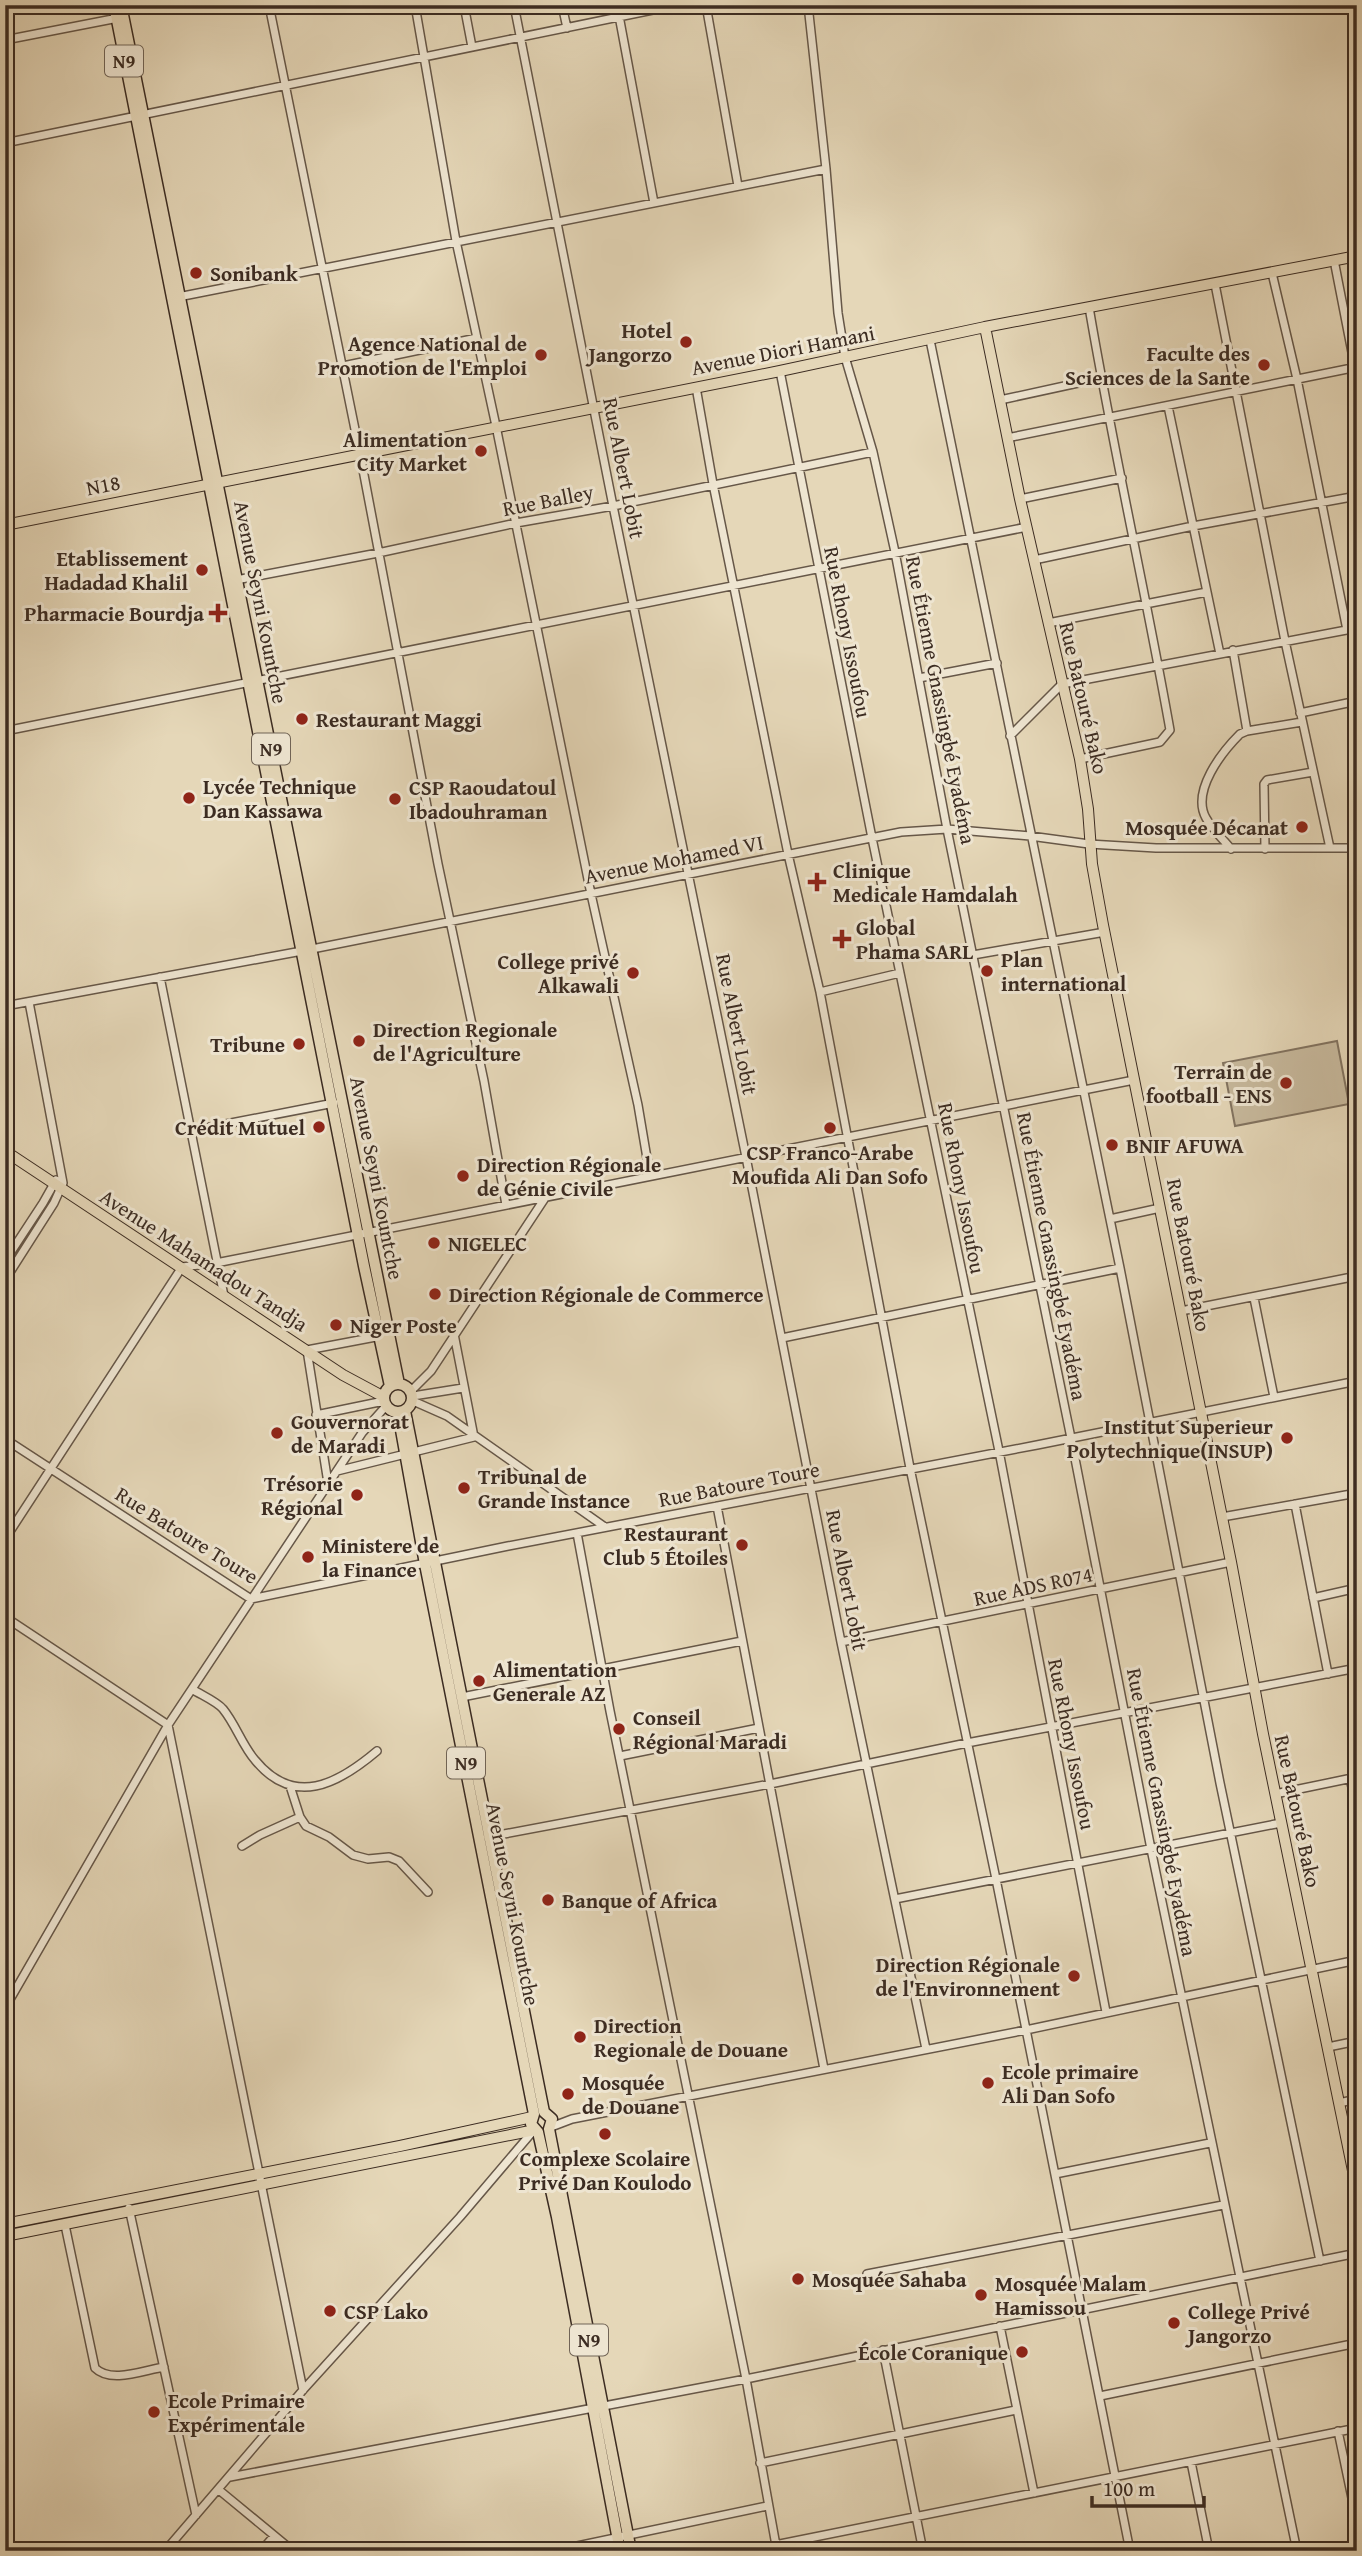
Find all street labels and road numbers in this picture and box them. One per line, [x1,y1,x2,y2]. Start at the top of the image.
road number: N9 [105,45,143,76]
street label: Avenue Diori Hamani [689,317,878,383]
street label: Rue Albert Lobit [595,395,653,542]
street label: N18 [83,467,123,503]
street label: Rue Balley [500,476,597,524]
street label: Avenue Seyni Kountche [226,498,296,706]
street label: Rue Rhony Issoufou [816,544,880,721]
street label: Rue Étienne Gnassingbé Eyadéma [898,553,984,847]
street label: Rue Batouré Bako [1051,619,1117,777]
road number: N9 [252,734,290,764]
street label: Avenue Mohamed VI [582,826,766,892]
street label: Rue Albert Lobit [708,951,766,1098]
street label: Avenue Seyni Kountche [342,1074,412,1282]
street label: Rue Rhony Issoufou [930,1100,994,1277]
street label: Rue Étienne Gnassingbé Eyadéma [1009,1109,1095,1403]
street label: Rue Batouré Bako [1159,1176,1219,1334]
street label: Avenue Mahamadou Tandja [94,1181,314,1339]
street label: Rue Batoure Toure [656,1453,822,1515]
street label: Rue Batoure Toure [110,1479,265,1591]
street label: Rue Albert Lobit [818,1507,876,1654]
street label: Rue ADS R074 [971,1558,1095,1614]
street label: Rue Rhony Issoufou [1040,1656,1104,1833]
street label: Rue Étienne Gnassingbé Eyadéma [1119,1665,1205,1959]
street label: Rue Batouré Bako [1267,1732,1329,1890]
road number: N9 [447,1748,485,1778]
street label: Avenue Seyni Kountche [478,1800,548,2008]
road number: N9 [570,2324,608,2356]

